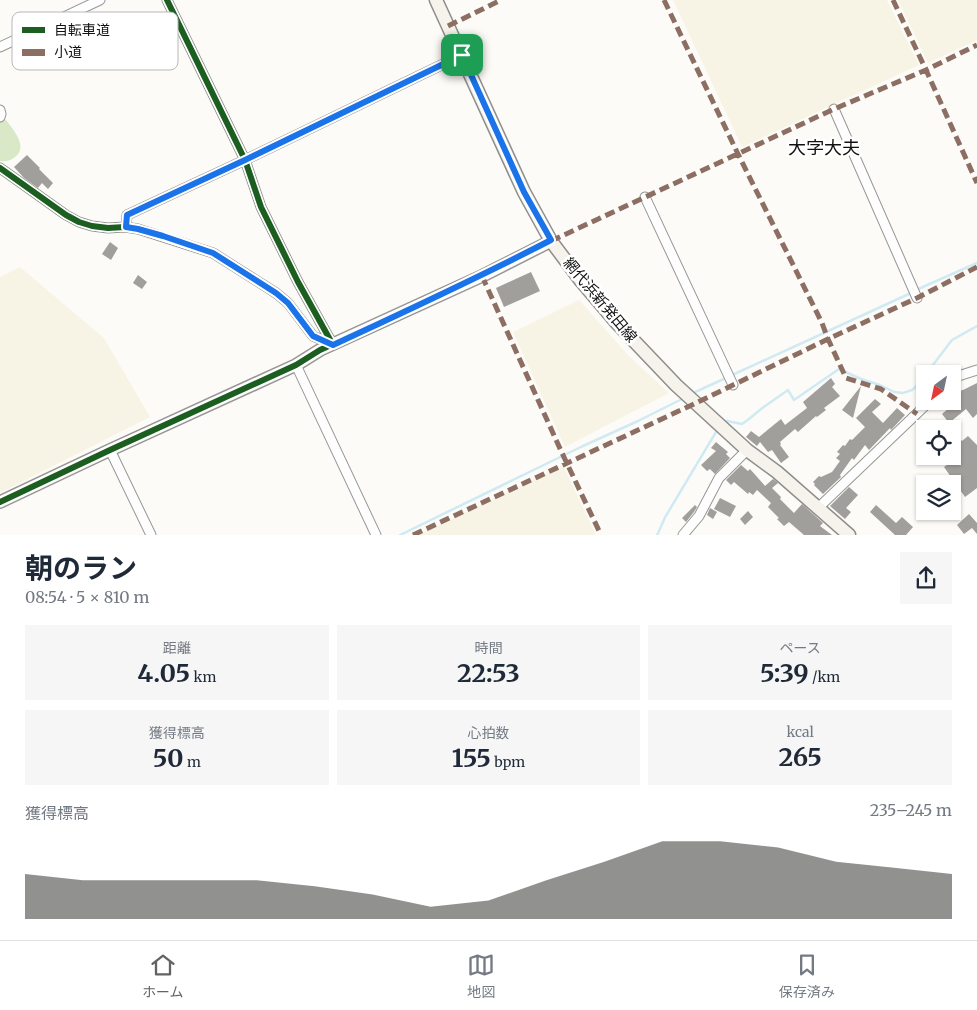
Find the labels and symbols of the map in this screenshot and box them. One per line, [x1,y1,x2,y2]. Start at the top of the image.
legend [12,12,178,70]
text: 自転車道 [54,21,110,39]
pin [441,34,483,76]
text: 小道 [54,43,82,61]
district label: 大字大夫 [788,136,860,159]
street label: 網代浜新発田線 [559,253,641,346]
north arrow [916,365,961,410]

